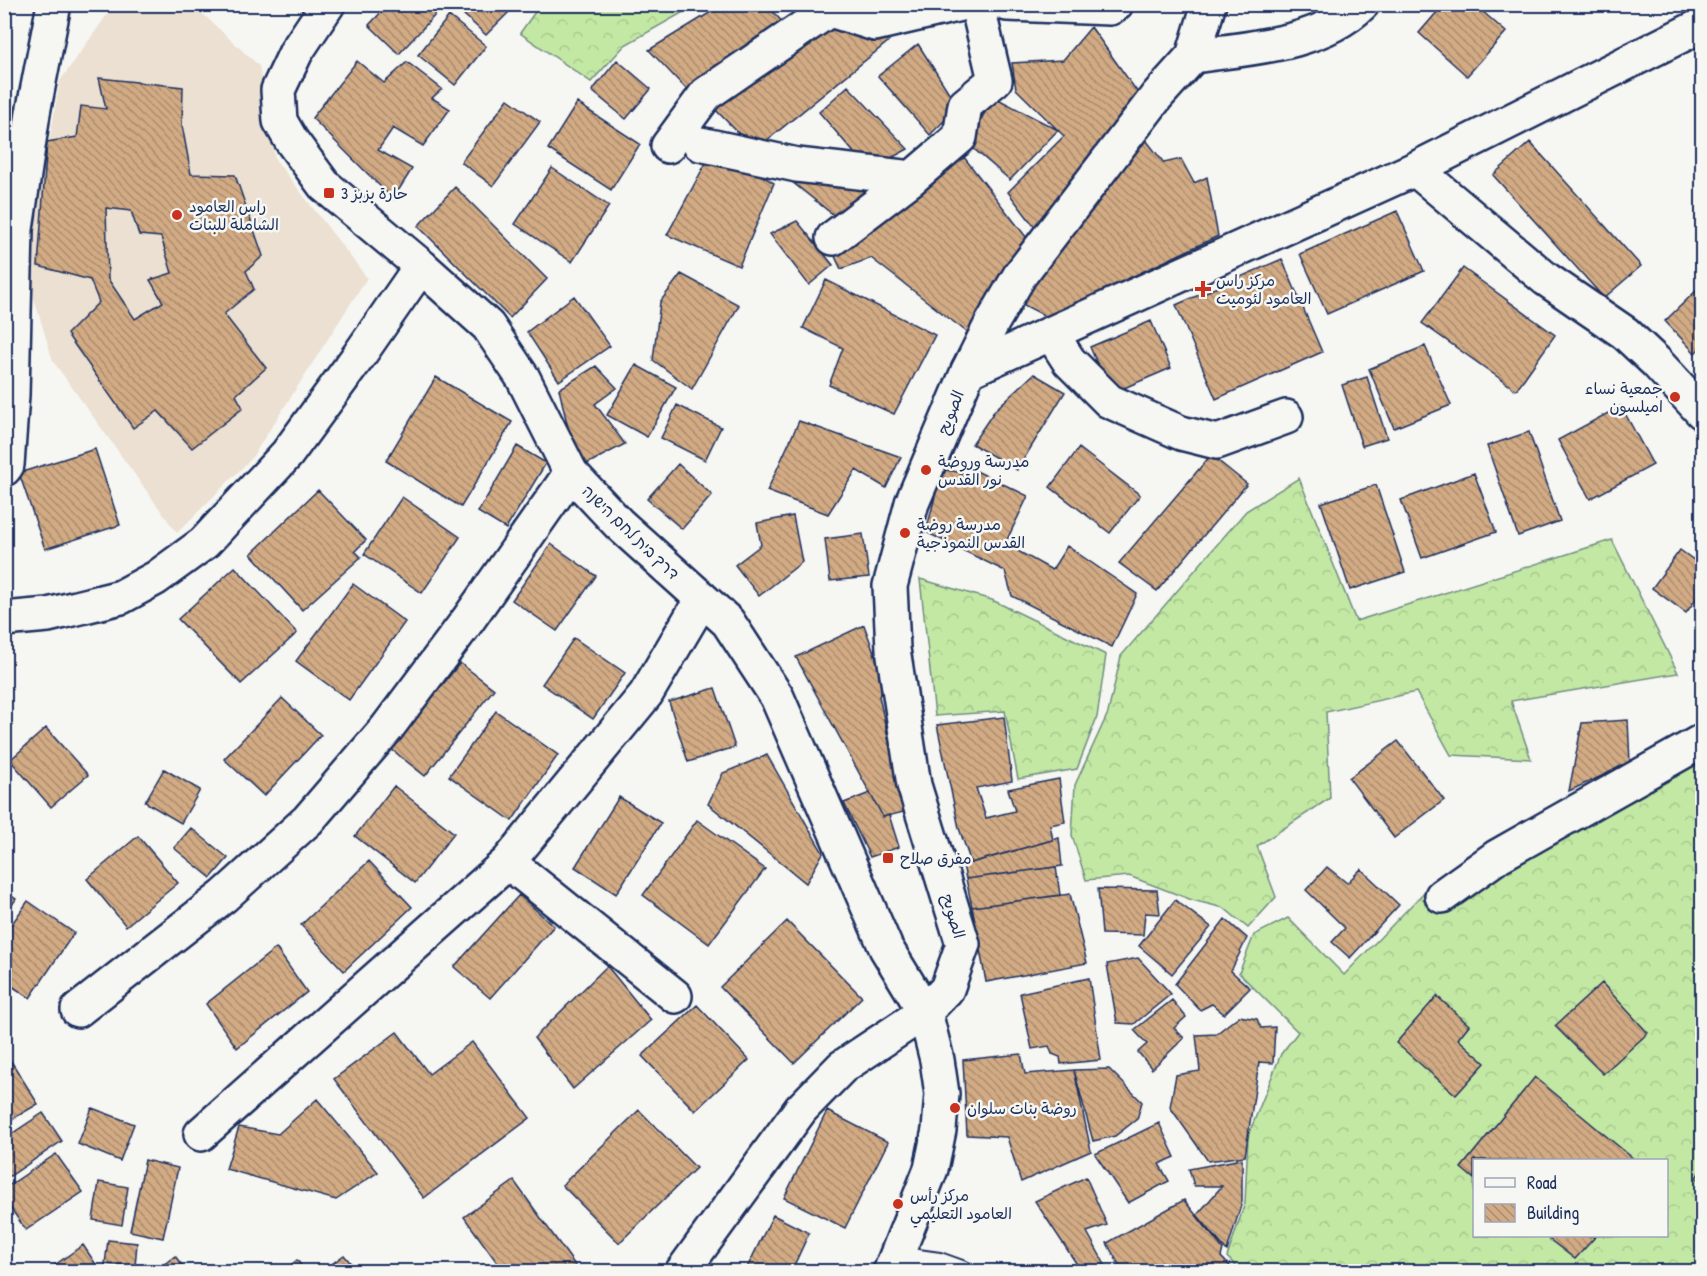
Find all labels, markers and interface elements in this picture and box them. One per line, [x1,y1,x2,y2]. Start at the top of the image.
place label: حارة بزبز 3 [341,182,408,204]
marker: حارة بزبز 3 [322,186,336,200]
place label: راس العامود الشاملة للبنات [189,195,279,235]
marker: راس العامود الشاملة للبنات [170,208,184,222]
place label: مركز راس العامود لئوميت [1216,269,1311,309]
marker: مركز راس العامود لئوميت [1194,280,1212,298]
place label: جمعية نساء اميلسون [1585,377,1663,417]
street label: الصويح [931,387,969,437]
marker: جمعية نساء اميلسون [1668,390,1682,404]
place label: مدرسة وروضة نور القدس [938,450,1029,490]
marker: مدرسة وروضة نور القدس [919,463,933,477]
street label: דרך בית לחם הישנה [578,480,684,584]
place label: مدرسة روضة القدس النموذجية [917,513,1025,553]
marker: مدرسة روضة القدس النموذجية [898,526,912,540]
place label: مفرق صلاح [900,847,972,869]
marker: مفرق صلاح [881,851,895,865]
street label: الصويح [937,891,971,941]
place label: روضة بنات سلوان [967,1097,1077,1119]
marker: روضة بنات سلوان [948,1101,962,1115]
legend [1473,1159,1668,1237]
text: Road [1527,1170,1557,1195]
place label: مركز رأس العامود التعليمي [910,1184,1012,1228]
marker: مركز رأس العامود التعليمي [891,1197,905,1211]
text: Building [1527,1200,1579,1225]

